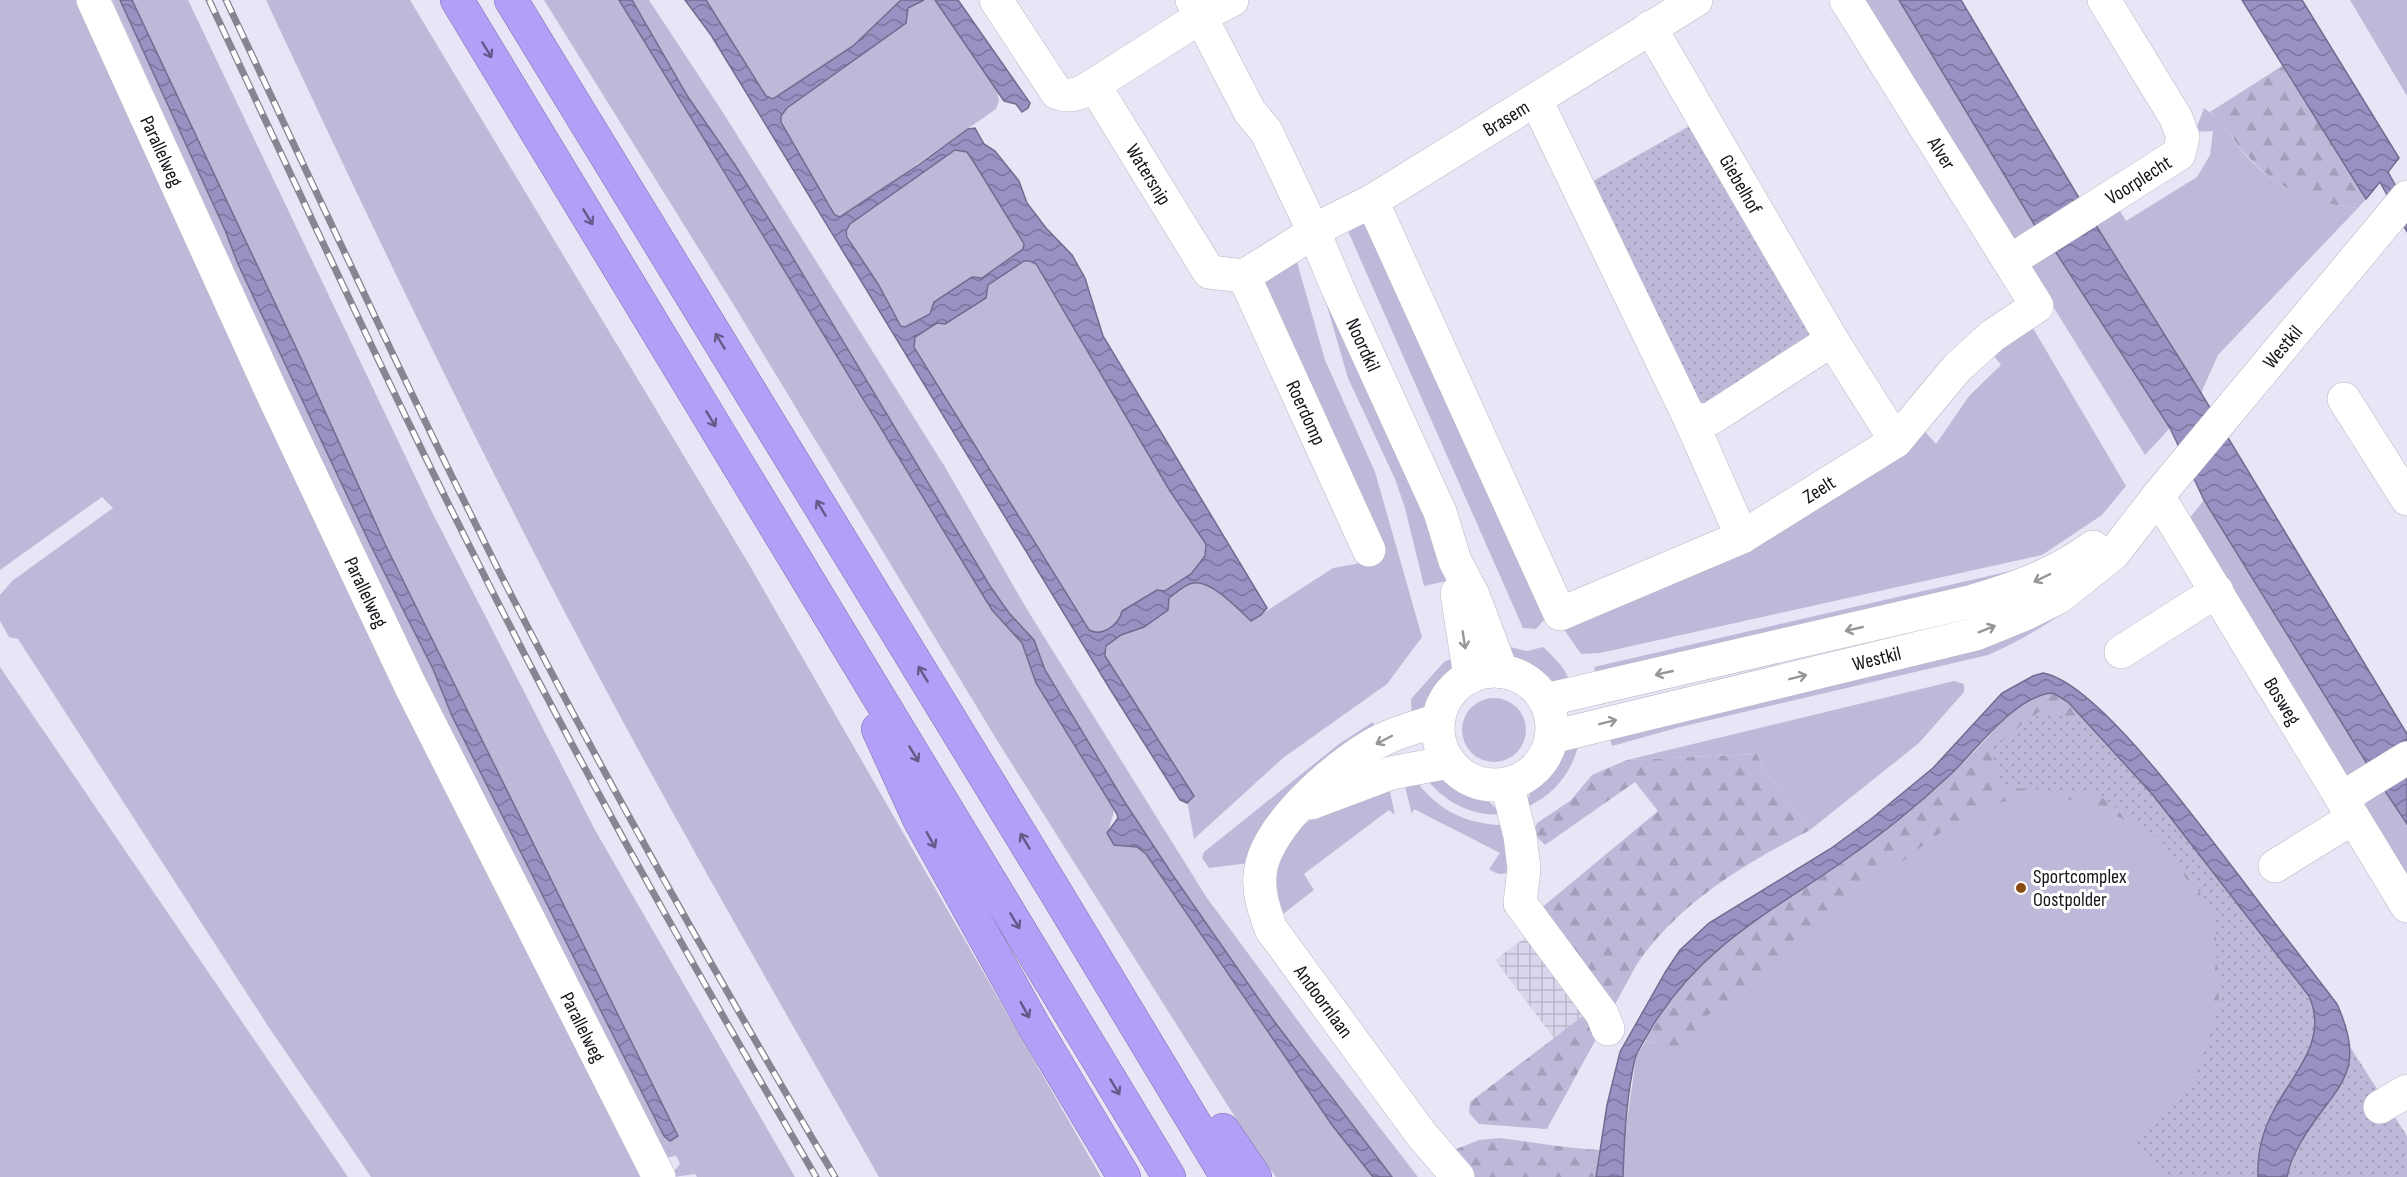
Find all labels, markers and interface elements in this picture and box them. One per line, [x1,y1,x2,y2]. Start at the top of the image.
one-way arrow [482,41,494,58]
street label: Brasem [1479,95,1534,142]
street label: Parallelweg [134,112,187,191]
street label: Alver [1921,132,1960,174]
street label: Watersnip [1120,140,1176,210]
street label: Giebelhof [1714,151,1767,219]
street label: Voorplecht [2101,151,2176,210]
one-way arrow [583,208,595,225]
street label: Noordkil [1340,315,1385,376]
street label: Westkil [2258,321,2308,374]
one-way arrow [713,333,726,350]
street label: Roerdomp [1280,377,1330,449]
one-way arrow [706,410,718,427]
street label: Zeelt [1799,471,1840,509]
one-way arrow [815,500,827,517]
street label: Parallelweg [338,553,392,632]
one-way arrow [2033,573,2051,584]
one-way arrow [1977,623,1995,634]
one-way arrow [1845,624,1864,635]
one-way arrow [1459,630,1470,649]
street label: Westkil [1850,642,1904,677]
one-way arrow [917,666,929,683]
one-way arrow [1655,667,1674,679]
one-way arrow [1788,670,1807,682]
street label: Bosweg [2258,673,2305,730]
one-way arrow [1598,716,1617,728]
one-way arrow [1376,734,1393,746]
one-way arrow [908,745,920,762]
one-way arrow [925,831,937,848]
one-way arrow [1018,833,1030,850]
place label: Sportcomplex Oostpolder [2033,865,2127,912]
marker: Sportcomplex Oostpolder [2014,881,2028,895]
one-way arrow [1008,912,1021,929]
street label: Andoornlaan [1288,960,1358,1043]
street label: Parallelweg [554,988,610,1066]
one-way arrow [1019,1001,1031,1018]
one-way arrow [1110,1078,1122,1095]

